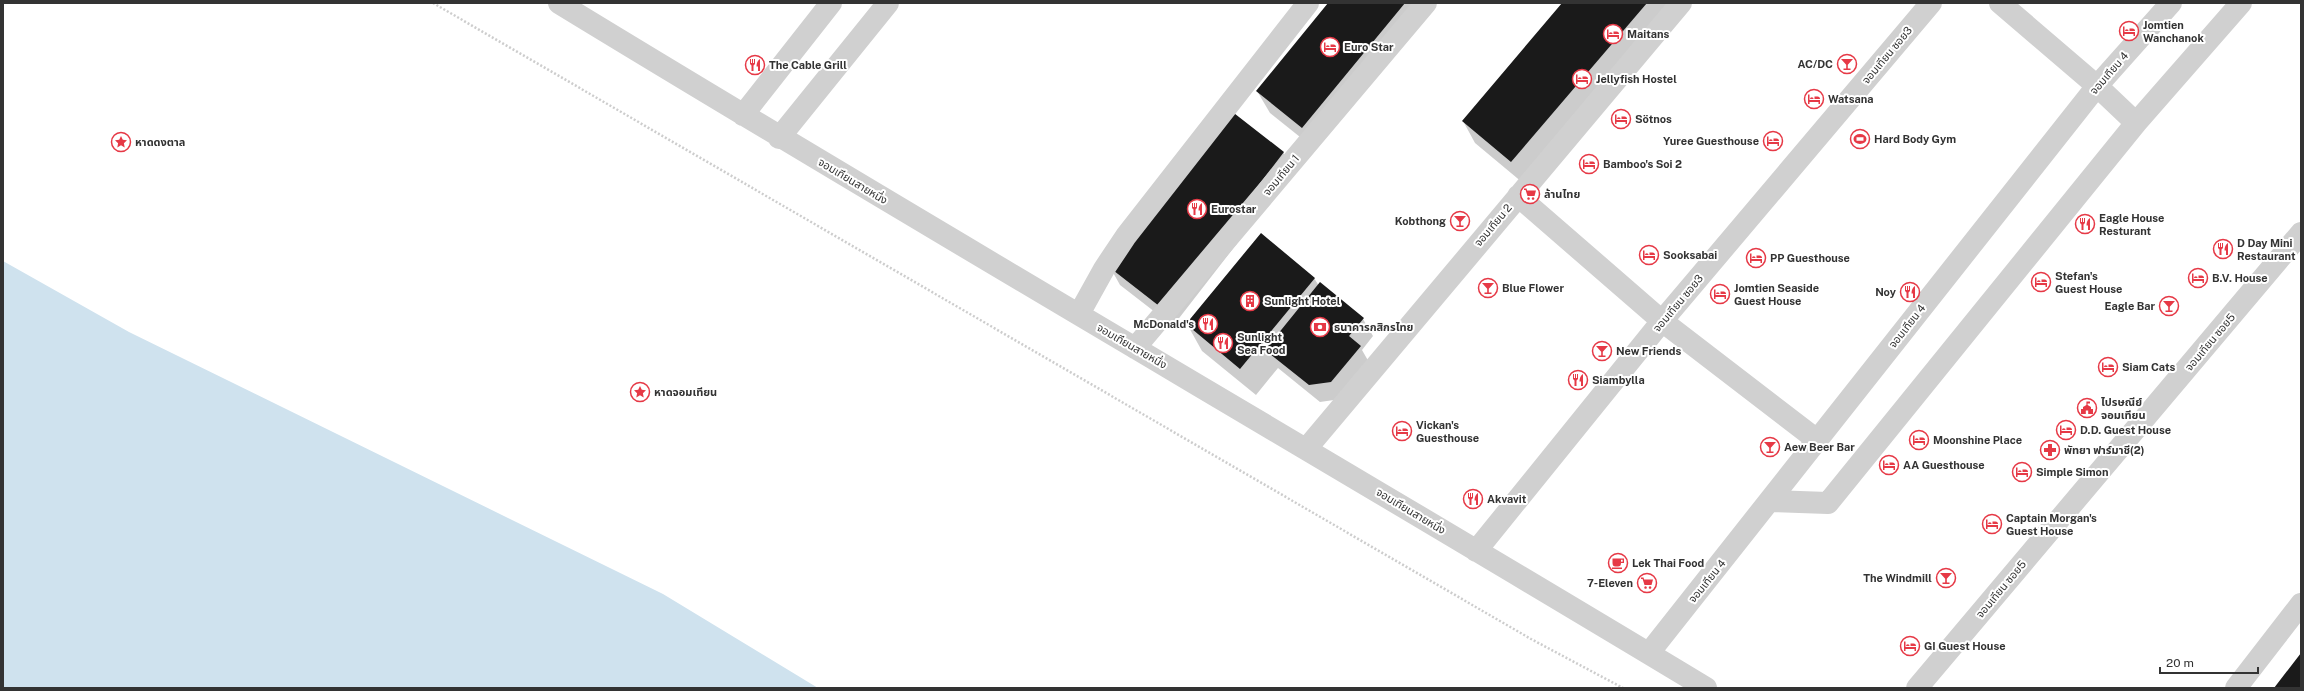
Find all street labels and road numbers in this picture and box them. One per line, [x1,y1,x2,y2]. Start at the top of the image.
street label: จอมเทียน ซอย3 [1860,24,1914,86]
street label: จอมเทียน 4 [2088,49,2131,96]
street label: จอมเทียน 1 [1261,152,1301,198]
street label: จอมเทียนสายหนึ่ง [816,154,891,206]
street label: จอมเทียน 2 [1472,201,1514,249]
street label: จอมเทียน ซอย3 [1651,272,1705,334]
street label: จอมเทียน 4 [1886,302,1928,350]
street label: จอมเทียน ซอย5 [2183,311,2237,373]
street label: จอมเทียนสายหนึ่ง [1095,319,1170,371]
street label: จอมเทียนสายหนึ่ง [1374,484,1449,536]
street label: จอมเทียน 4 [1686,557,1728,605]
street label: จอมเทียน ซอย5 [1974,558,2028,620]

